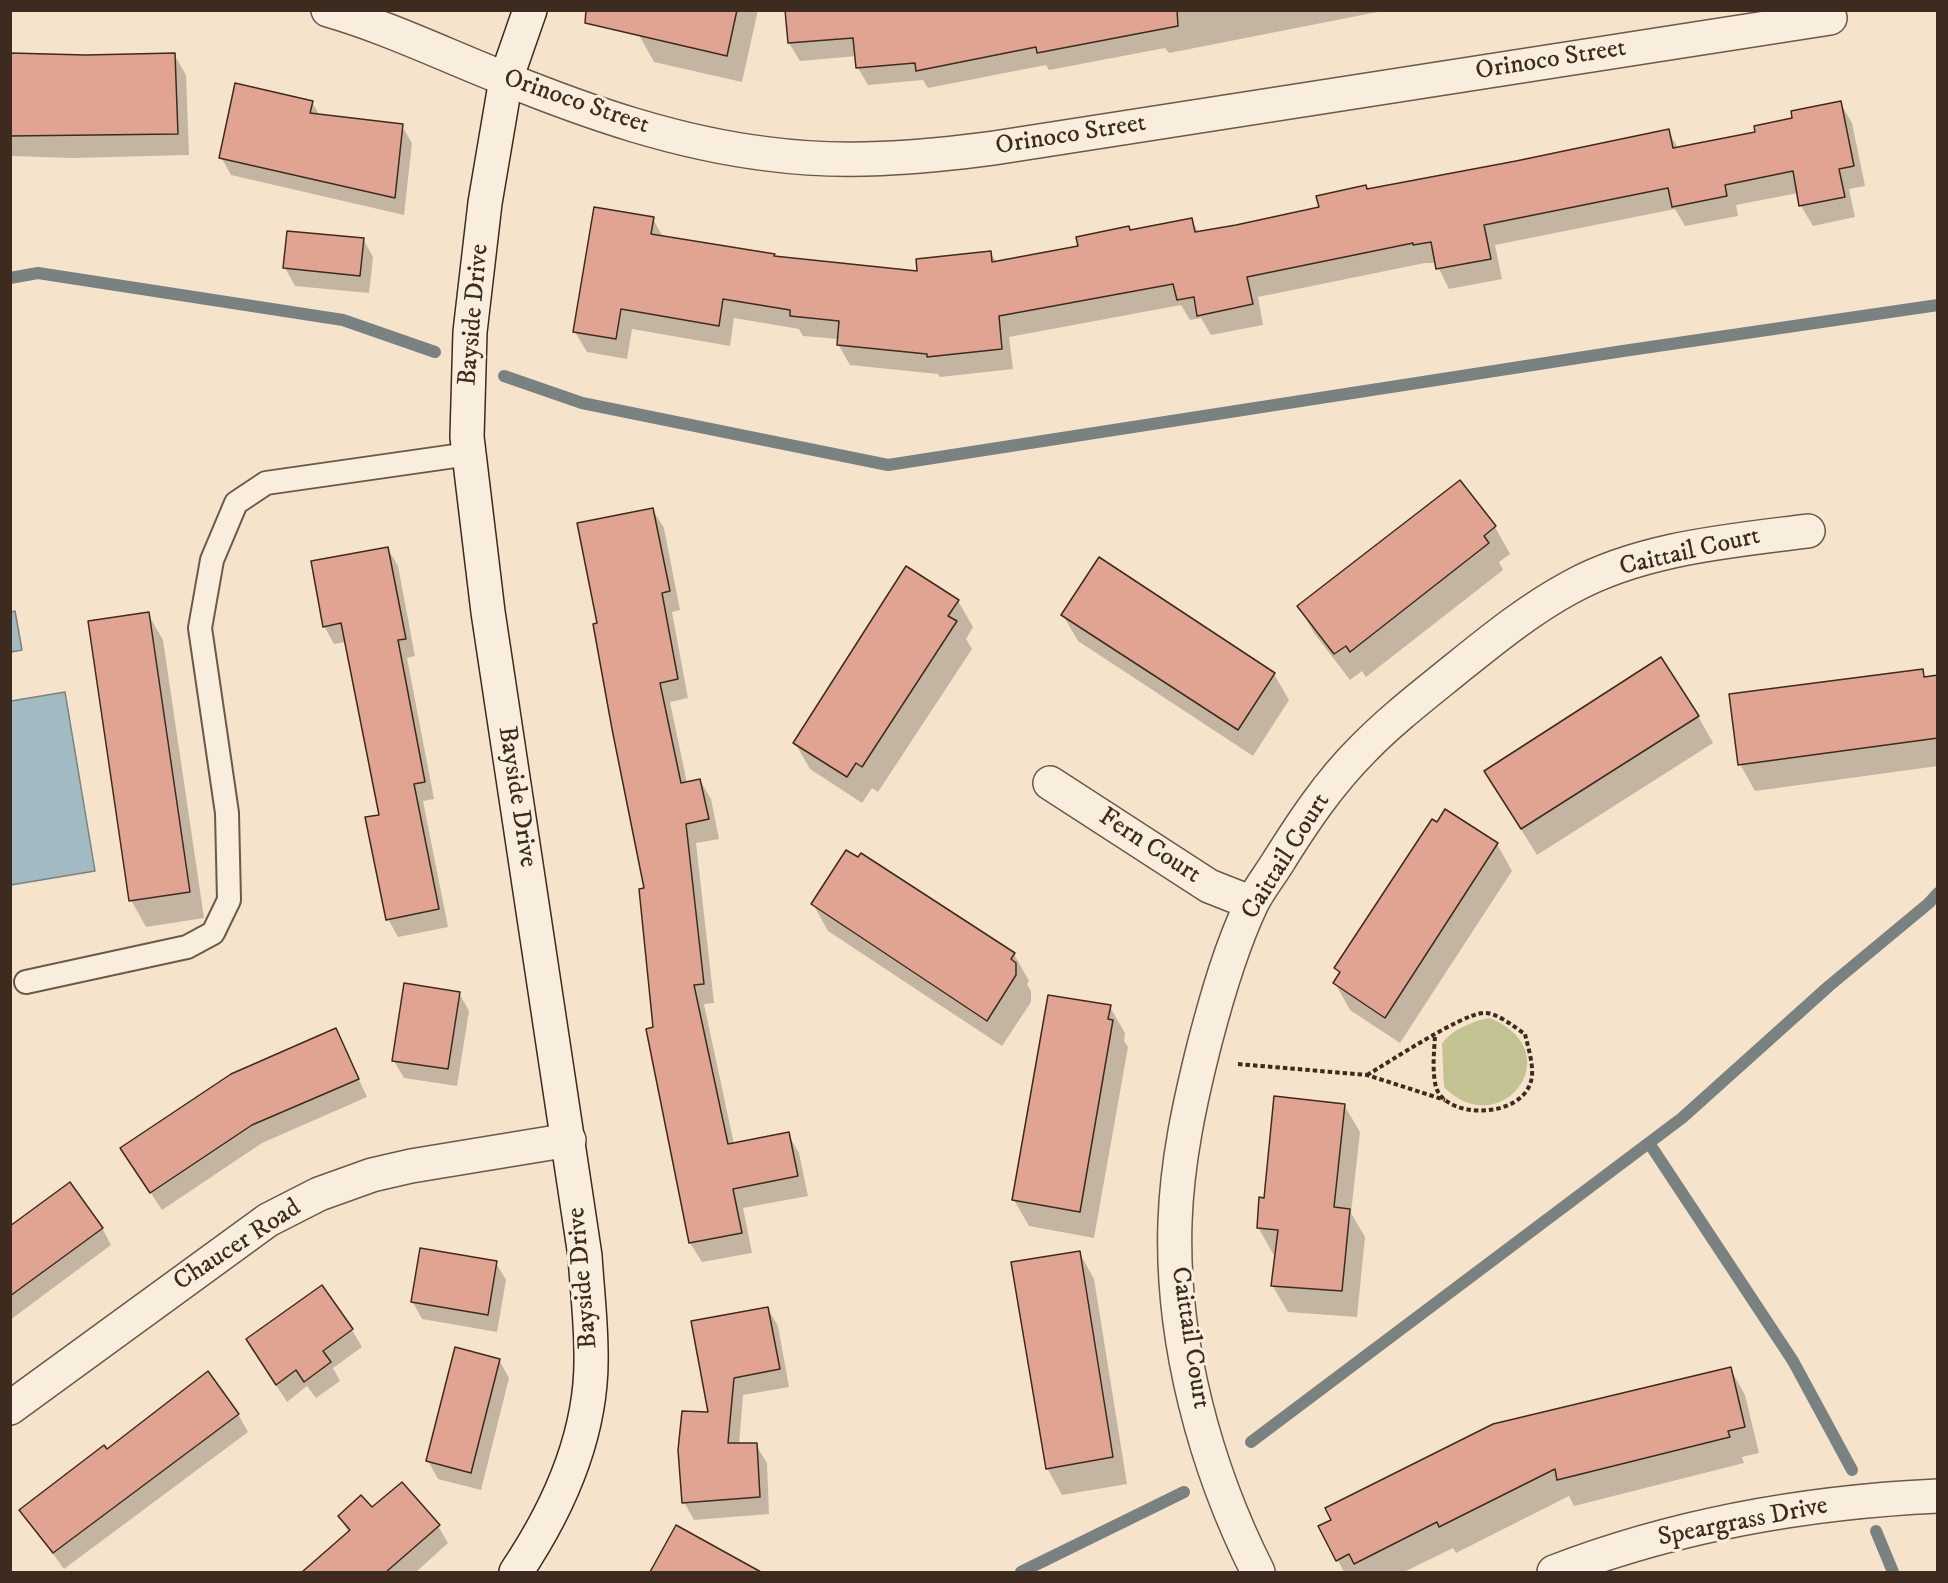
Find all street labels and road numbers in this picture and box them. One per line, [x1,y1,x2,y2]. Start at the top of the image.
street label: Orinoco Street [1474,34,1628,88]
street label: Orinoco Street [499,64,653,142]
street label: Orinoco Street [994,109,1148,163]
street label: Bayside Drive [453,243,497,387]
street label: Caittail Court [1617,522,1763,584]
street label: Bayside Drive [489,724,543,870]
street label: Caittail Court [1236,788,1338,926]
street label: Fern Court [1092,802,1206,892]
street label: Chaucer Road [168,1193,308,1299]
street label: Bayside Drive [562,1206,606,1350]
street label: Caittail Court [1162,1265,1216,1411]
street label: Speargrass Drive [1655,1491,1831,1555]

